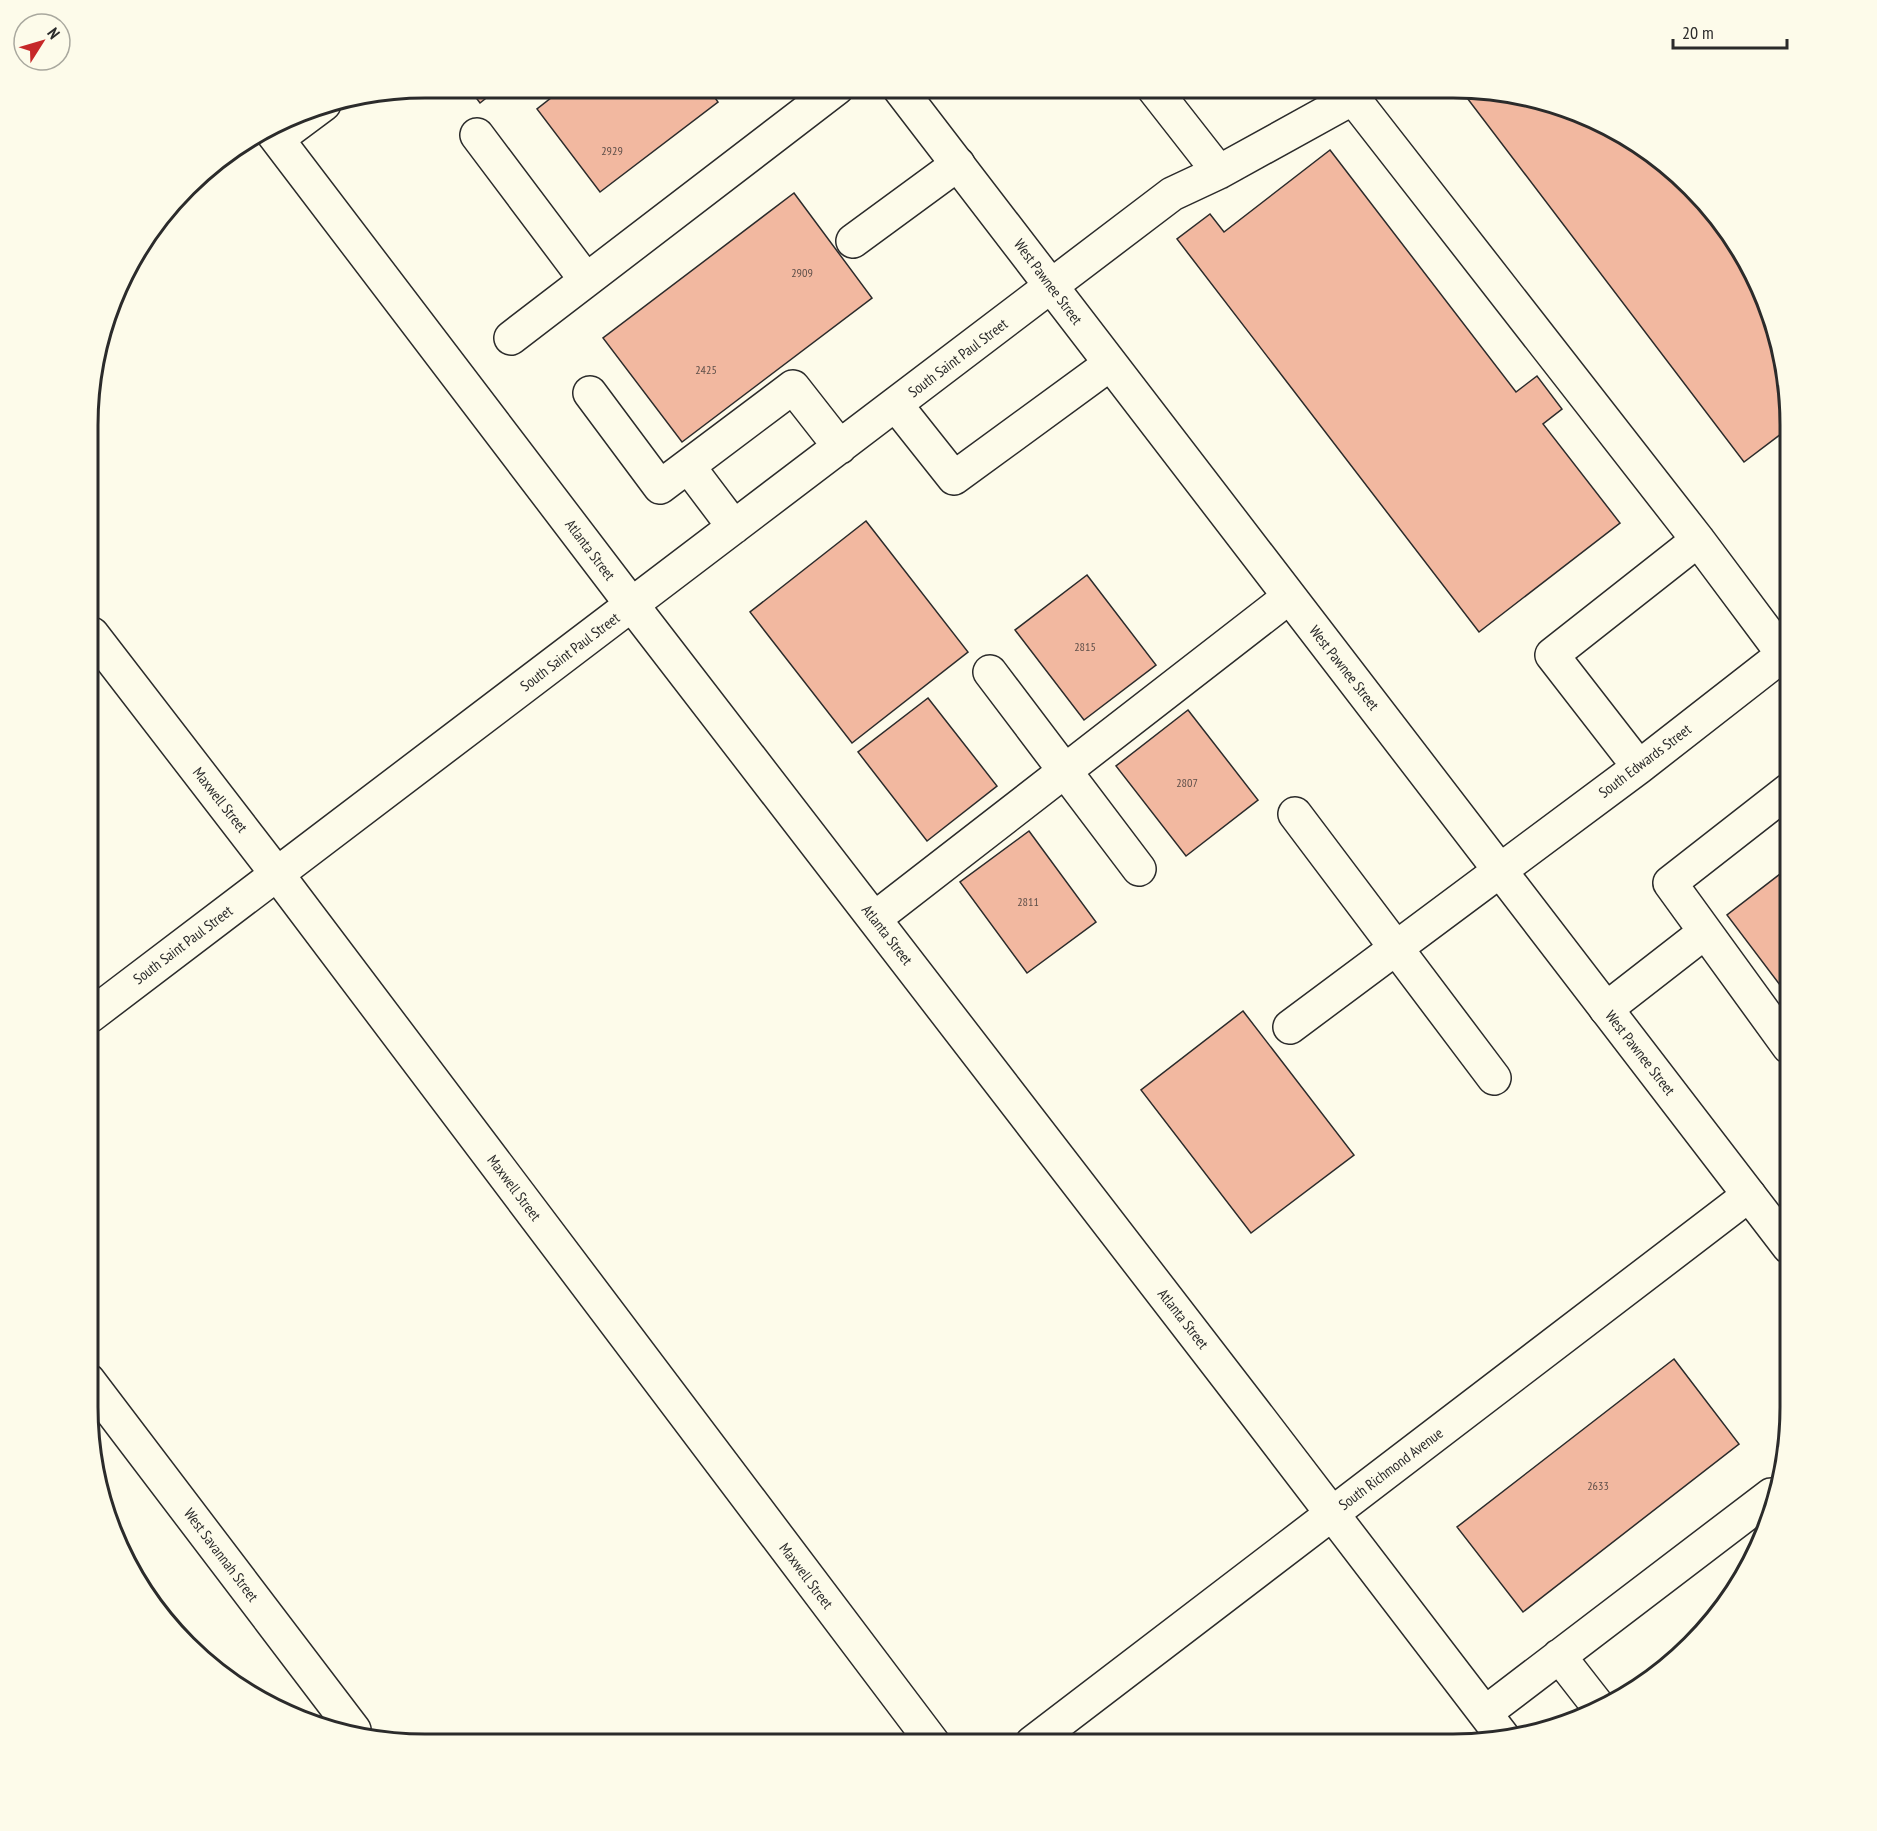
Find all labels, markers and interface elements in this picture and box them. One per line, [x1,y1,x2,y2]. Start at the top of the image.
north arrow [12,12,72,72]
scale bar [1673,12,1787,50]
text: 20 m [1682,21,1714,44]
text: N [43,24,65,42]
house number: 2929 [601,143,623,158]
street label: West Pawnee Street [1010,235,1087,328]
house number: 2909 [791,265,813,280]
street label: South Saint Paul Street [904,314,1011,401]
house number: 2425 [695,362,717,377]
street label: Atlanta Street [561,515,619,584]
street label: South Saint Paul Street [516,608,623,695]
street label: West Pawnee Street [1305,621,1383,714]
house number: 2815 [1074,639,1096,654]
street label: South Edwards Street [1595,720,1695,802]
street label: Maxwell Street [189,763,252,836]
house number: 2807 [1176,775,1198,790]
house number: 2811 [1017,894,1039,909]
street label: South Saint Paul Street [129,901,236,988]
street label: Atlanta Street [858,901,917,969]
street label: West Pawnee Street [1601,1006,1679,1099]
street label: Maxwell Street [483,1151,545,1225]
street label: Atlanta Street [1154,1285,1213,1353]
street label: South Richmond Avenue [1335,1423,1447,1514]
house number: 2633 [1587,1478,1609,1493]
street label: West Savannah Street [180,1504,263,1605]
street label: Maxwell Street [775,1539,837,1613]

